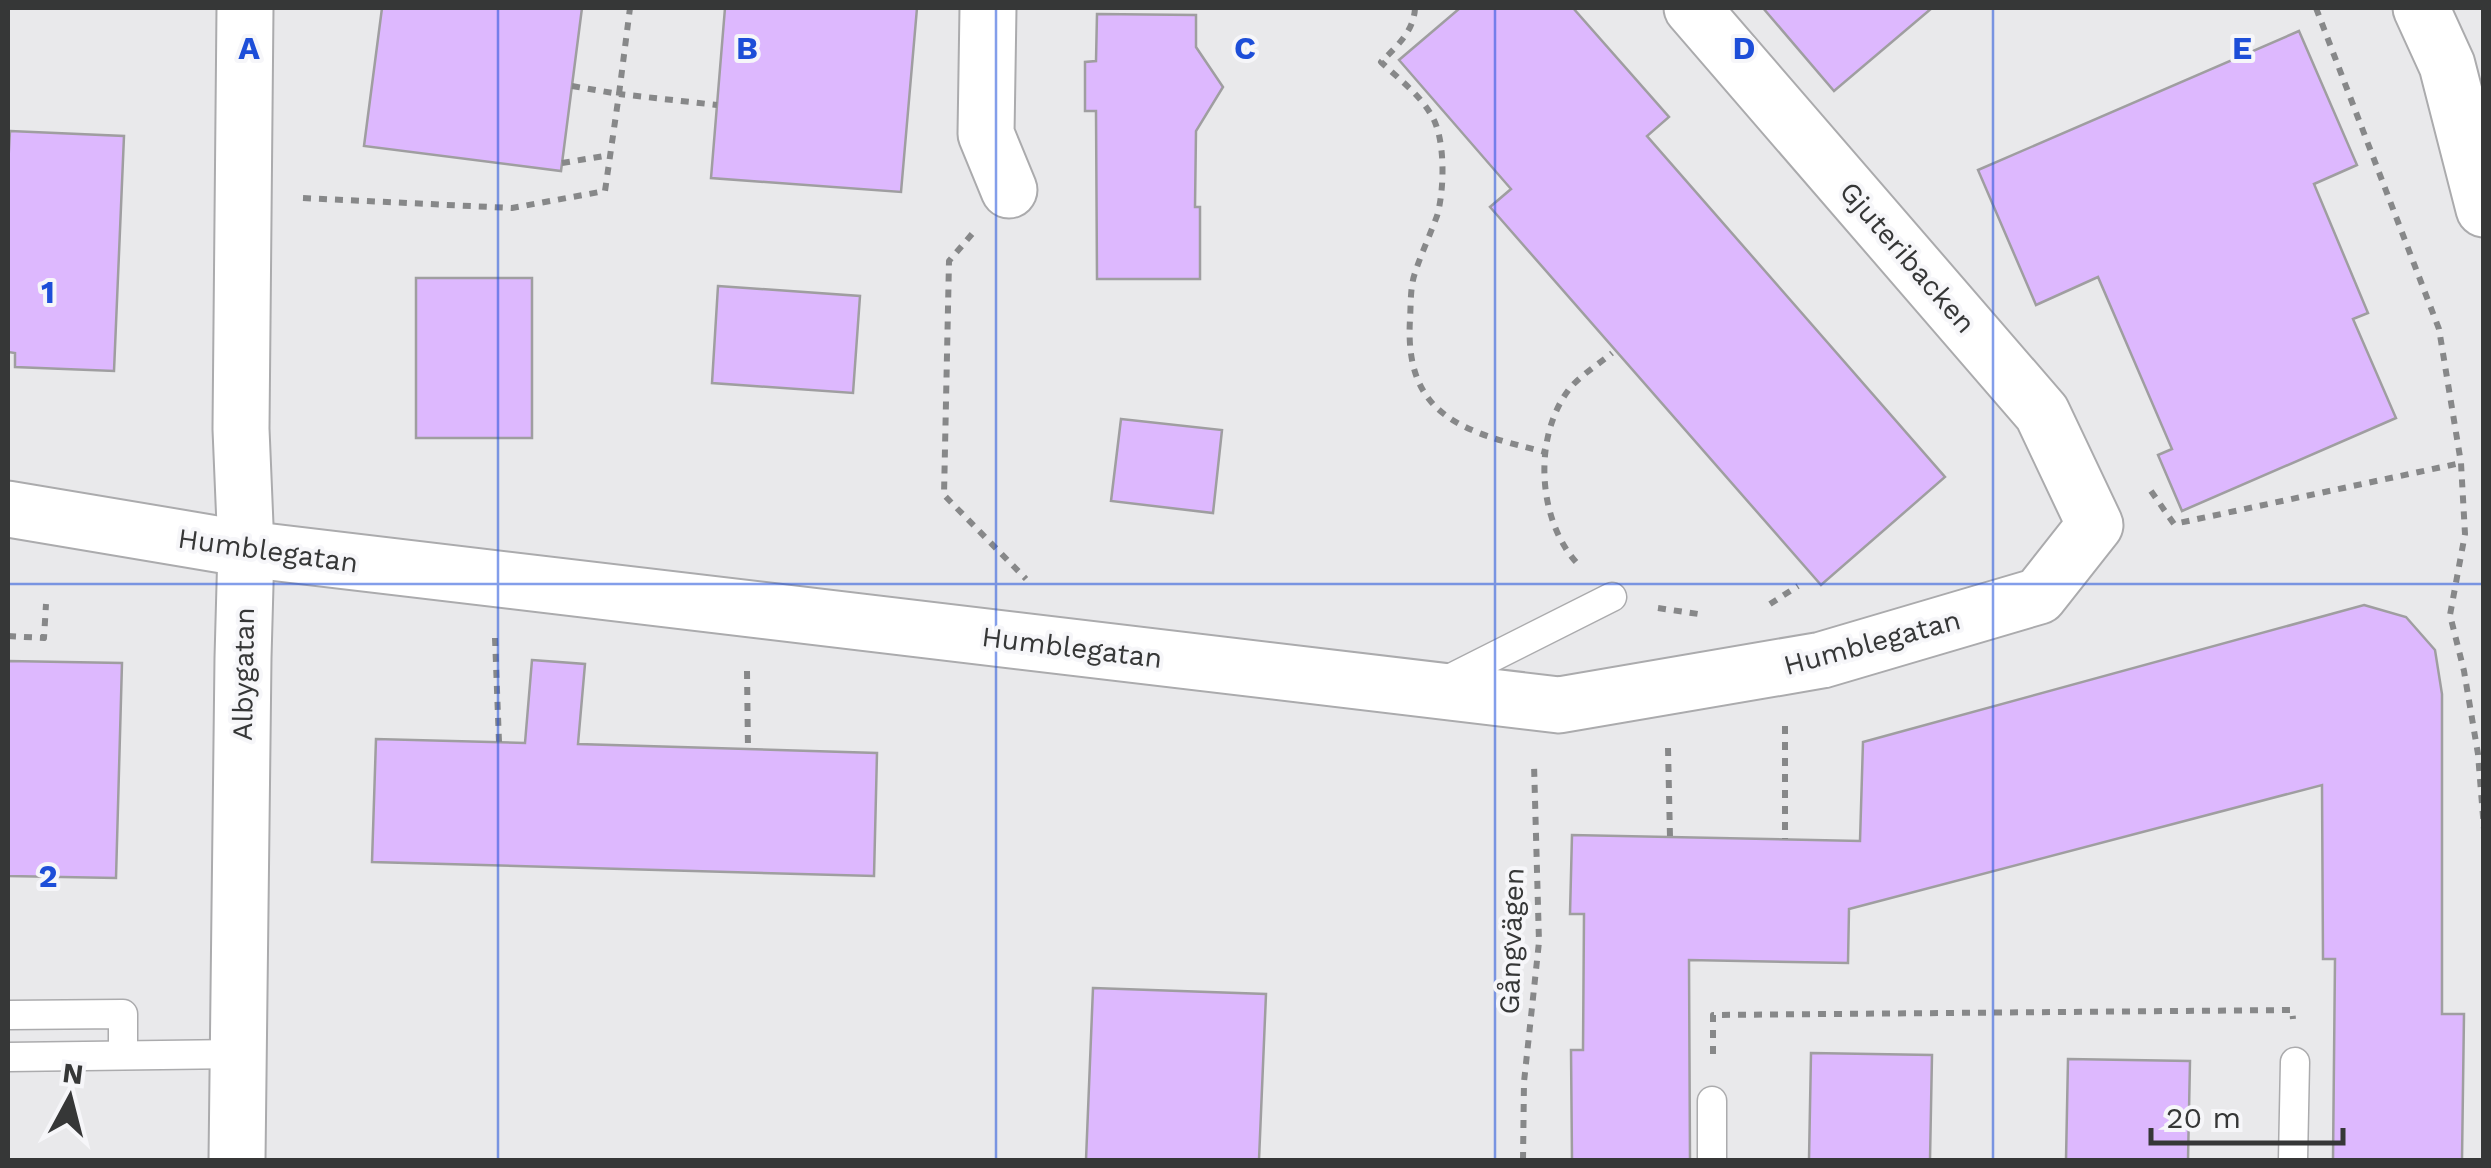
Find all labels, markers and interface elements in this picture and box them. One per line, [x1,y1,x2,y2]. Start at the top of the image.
text: A [238,29,260,67]
text: B [736,29,758,67]
text: C [1234,29,1256,67]
text: D [1733,29,1755,67]
text: E [2232,29,2252,67]
street label: Gjuteribacken [1833,175,1982,340]
text: 1 [41,273,55,311]
street label: Humblegatan [176,522,360,579]
street label: Humblegatan [1780,603,1964,682]
street label: Albygatan [226,607,261,741]
street label: Humblegatan [980,620,1164,675]
text: 2 [38,857,58,895]
street label: Gångvägen [1492,867,1531,1015]
north arrow [20,1048,120,1148]
text: N [61,1056,85,1091]
scale bar [2151,1083,2344,1145]
text: 20 m [2166,1100,2241,1135]

